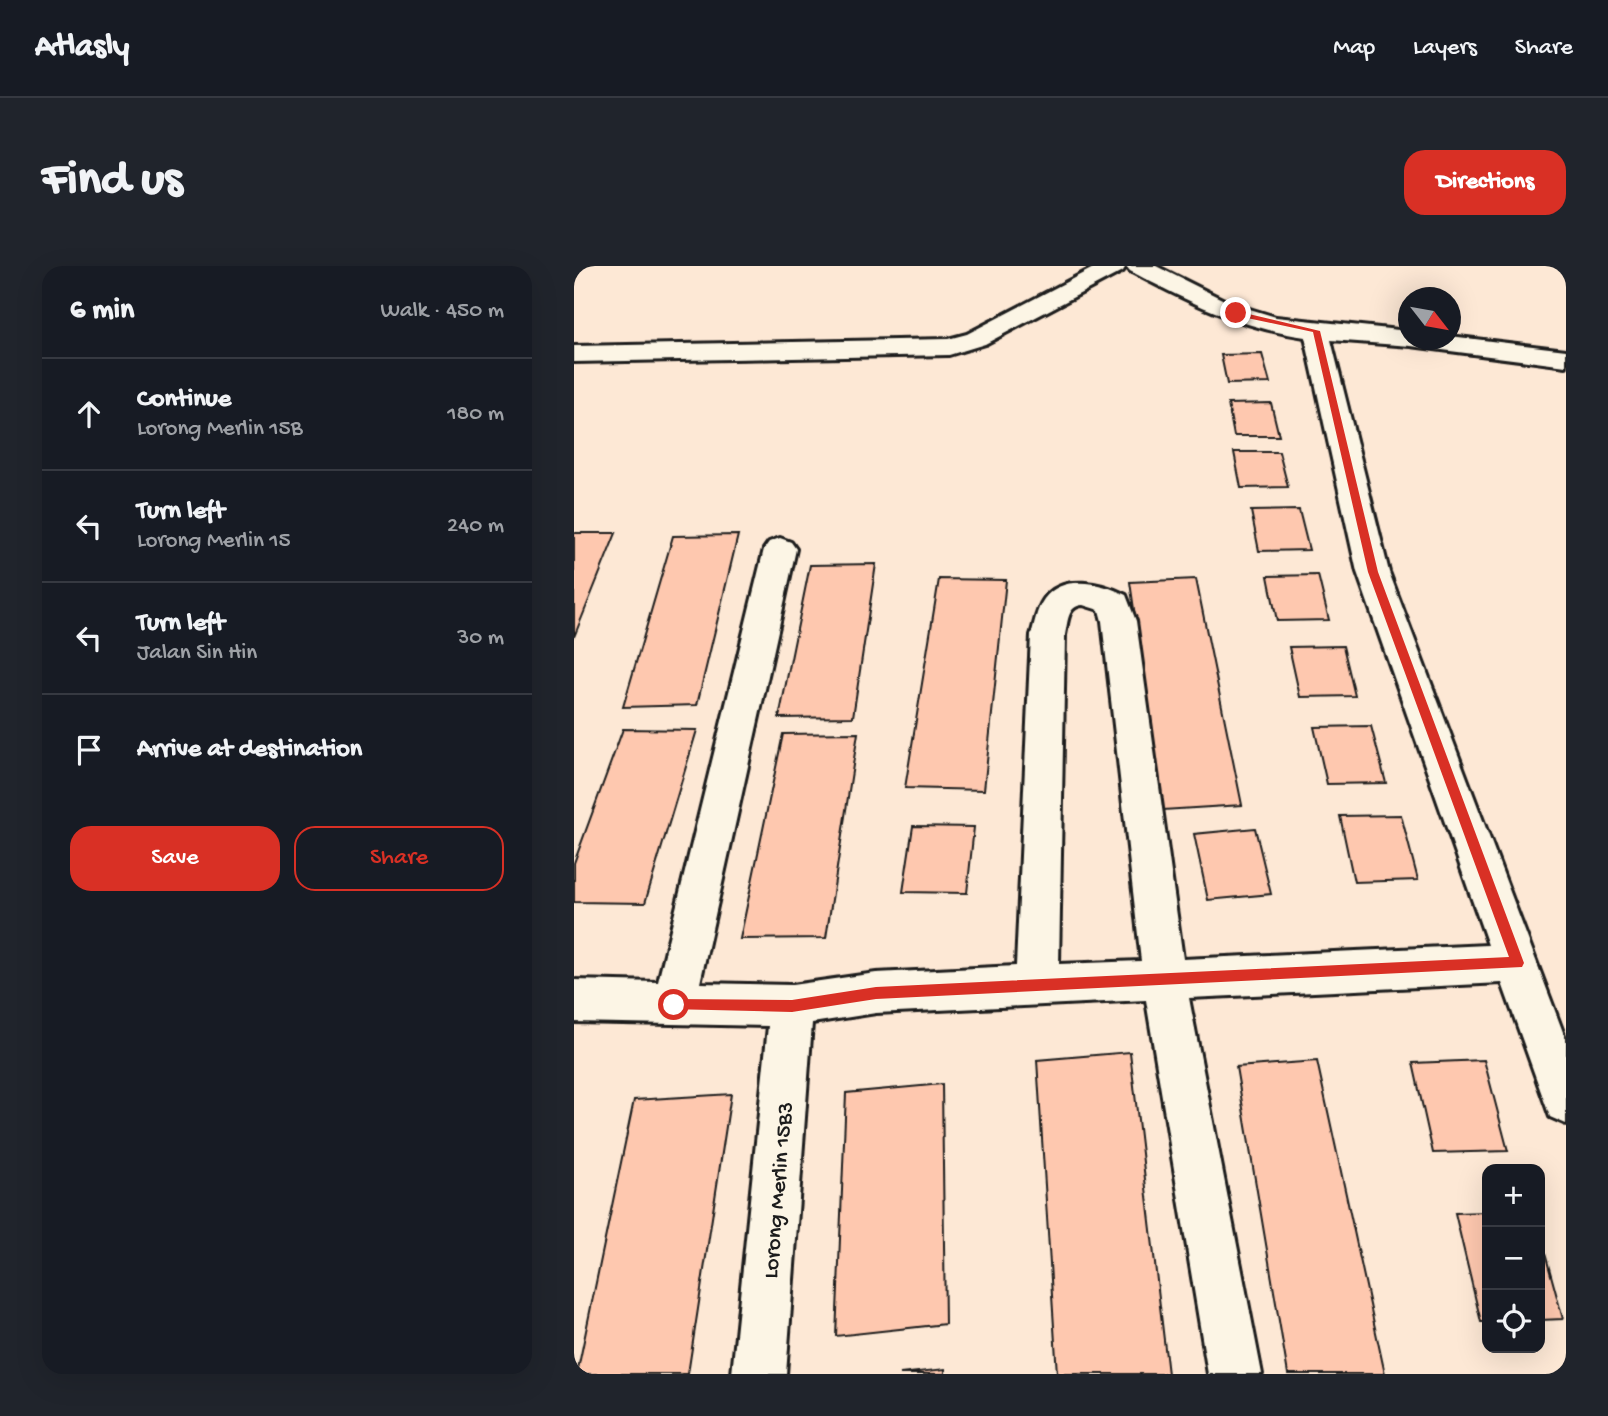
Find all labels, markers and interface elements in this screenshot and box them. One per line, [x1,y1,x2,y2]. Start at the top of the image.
text: Atlasly [35,29,129,67]
text: Map [1333,34,1375,63]
text: Layers [1413,34,1477,63]
text: Share [1515,34,1573,63]
button: Directions [1404,150,1566,215]
text: Find us [42,153,182,211]
north arrow [1398,287,1461,350]
text: 6 min [70,294,134,329]
route end [1220,297,1251,328]
text: Walk · 450 m [380,298,504,325]
text: Continue [137,385,231,416]
icon: ahead [70,395,108,433]
text: 180 m [447,401,504,428]
text: Lorong Merlin 15B [137,416,302,443]
text: Turn left [137,497,225,528]
icon: left [70,507,108,545]
text: 240 m [447,513,504,540]
text: Lorong Merlin 15 [137,528,291,555]
text: Turn left [137,609,225,640]
icon: left [70,619,108,657]
text: 30 m [457,625,504,652]
text: Jalan Sin Hin [137,640,257,667]
icon: arrive [70,731,108,769]
text: Arrive at destination [137,735,362,766]
button: Save [70,826,280,891]
button: Share [294,826,504,891]
route start [658,989,689,1020]
street label: Lorong Merlin 15B3 [758,1101,801,1280]
map controls [1482,1164,1545,1353]
button: + [1482,1164,1545,1227]
button: − [1482,1227,1545,1290]
button: locate [1482,1290,1545,1353]

